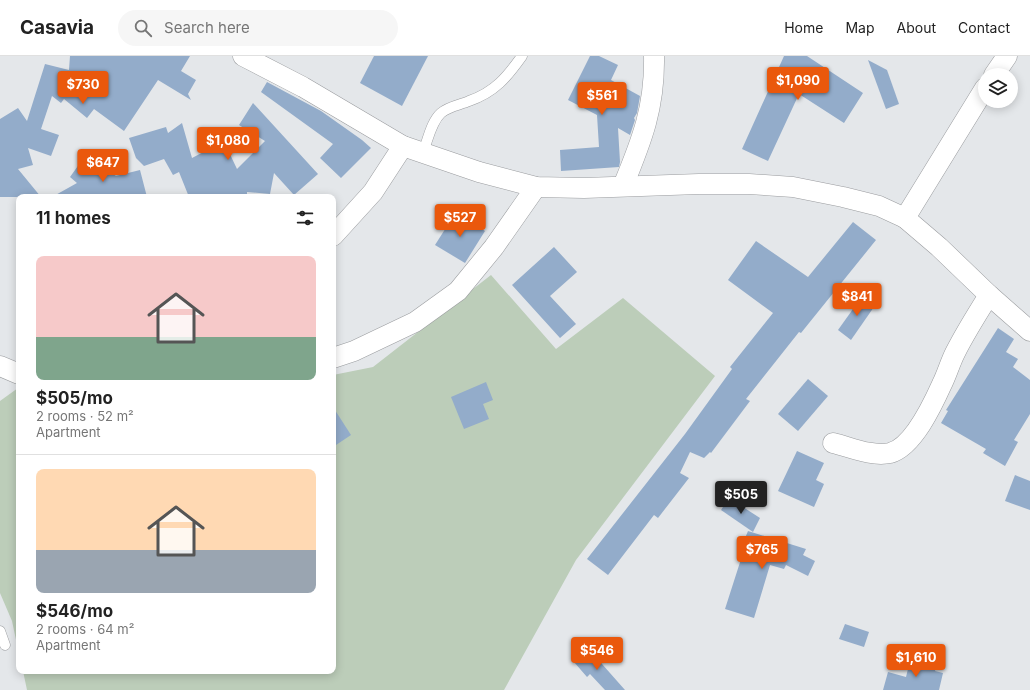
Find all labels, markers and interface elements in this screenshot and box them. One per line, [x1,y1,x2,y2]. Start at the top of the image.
search box [118,10,398,46]
text: Casavia [20,16,94,39]
icon: search [132,17,154,39]
text: Search here [164,18,250,37]
text: Home [784,19,823,36]
text: Map [845,19,875,36]
text: About [897,19,936,36]
text: Contact [958,19,1010,36]
pin: $1,090 [765,67,831,101]
map controls [978,68,1018,108]
button: layers [978,68,1018,108]
pin: $730 [59,71,107,105]
text: $1,090 [776,72,820,88]
text: $730 [66,76,100,92]
pin: $561 [578,82,626,116]
text: $561 [587,87,617,103]
pin: $1,080 [195,127,261,161]
text: $1,080 [206,132,250,148]
pin: $647 [79,149,127,183]
text: $647 [86,154,120,170]
pin: $527 [436,204,484,238]
icon: filters [294,207,316,229]
text: 11 homes [36,208,111,228]
text: $527 [444,209,476,225]
icon: home [140,282,212,354]
pin: $841 [833,283,881,317]
text: $841 [842,288,872,304]
text: $505/mo [36,388,113,408]
text: 2 rooms · 52 m² [36,408,134,424]
text: Apartment [36,424,101,440]
pin: $505 [717,481,765,515]
text: $505 [724,486,758,502]
icon: home [140,495,212,567]
pin: $765 [738,536,786,570]
text: $765 [746,541,778,557]
text: $546/mo [36,601,113,621]
text: 2 rooms · 64 m² [36,621,134,637]
text: Apartment [36,637,101,653]
pin: $546 [573,637,621,671]
text: $546 [580,642,614,658]
pin: $1,610 [883,644,949,678]
text: $1,610 [896,649,936,665]

